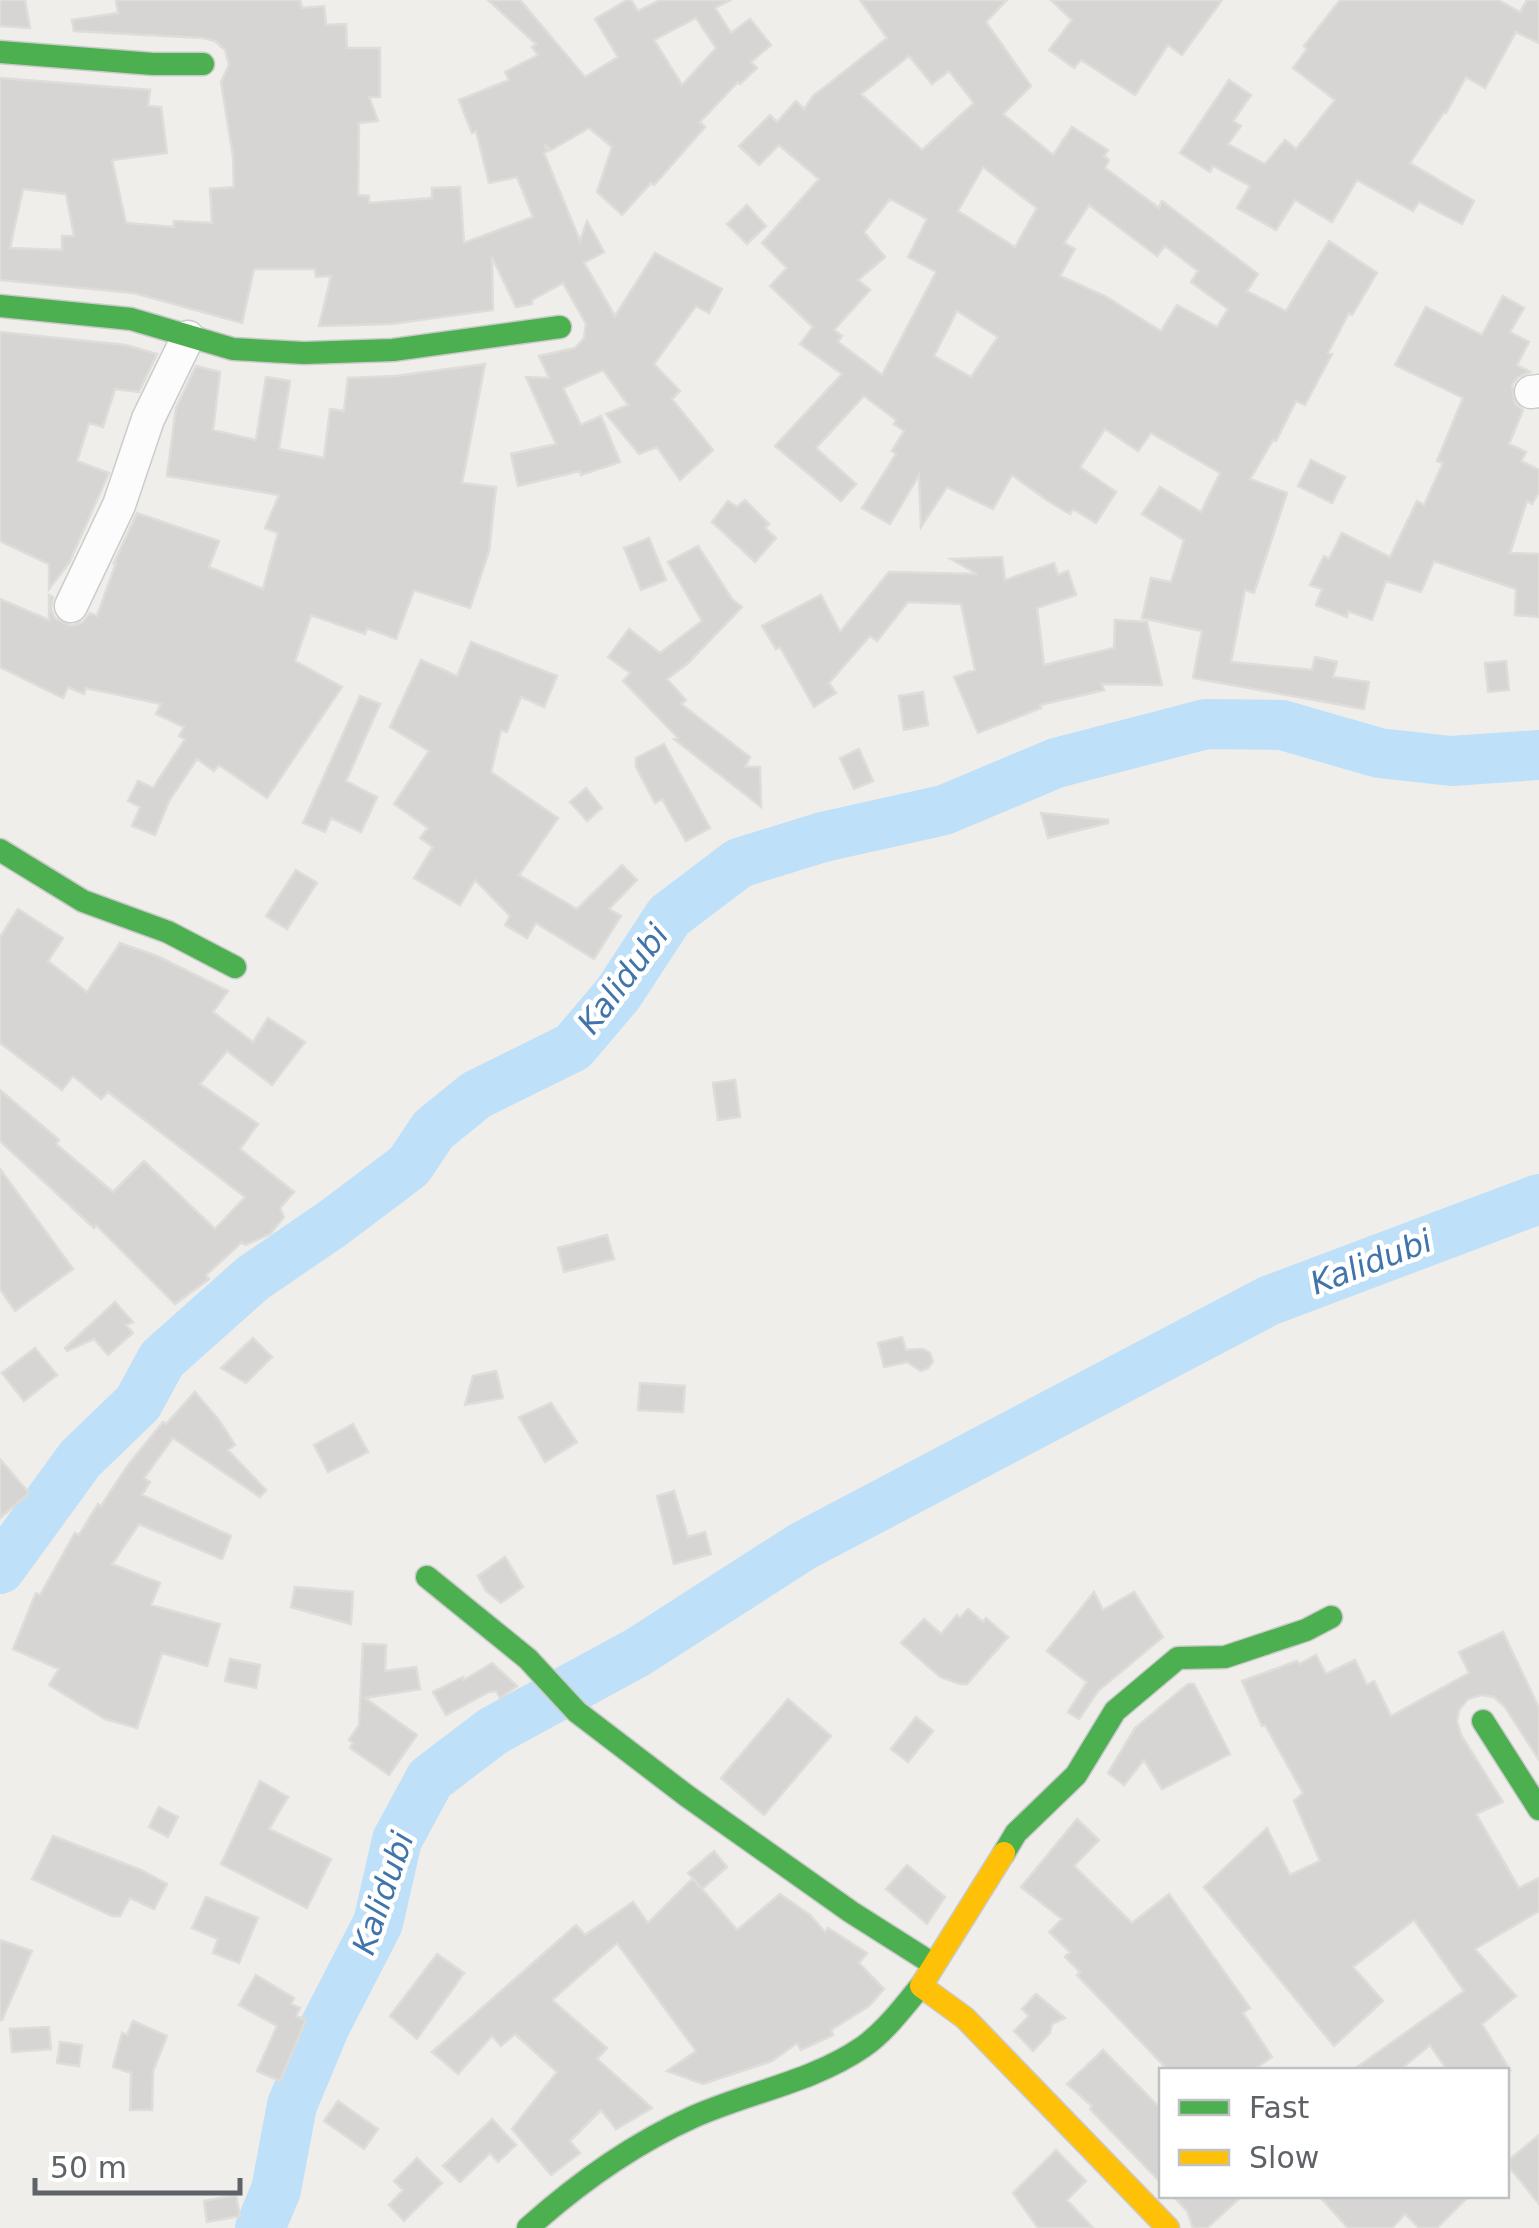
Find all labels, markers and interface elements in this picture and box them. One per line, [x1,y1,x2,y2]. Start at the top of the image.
water label: Kalidubi [570,917,676,1041]
water label: Kalidubi [1305,1221,1437,1302]
water label: Kalidubi [344,1827,422,1959]
legend [1159,2068,1509,2198]
text: Fast [1249,2090,1310,2125]
scale bar [35,2133,240,2195]
text: Slow [1249,2140,1319,2175]
text: 50 m [50,2150,127,2185]

